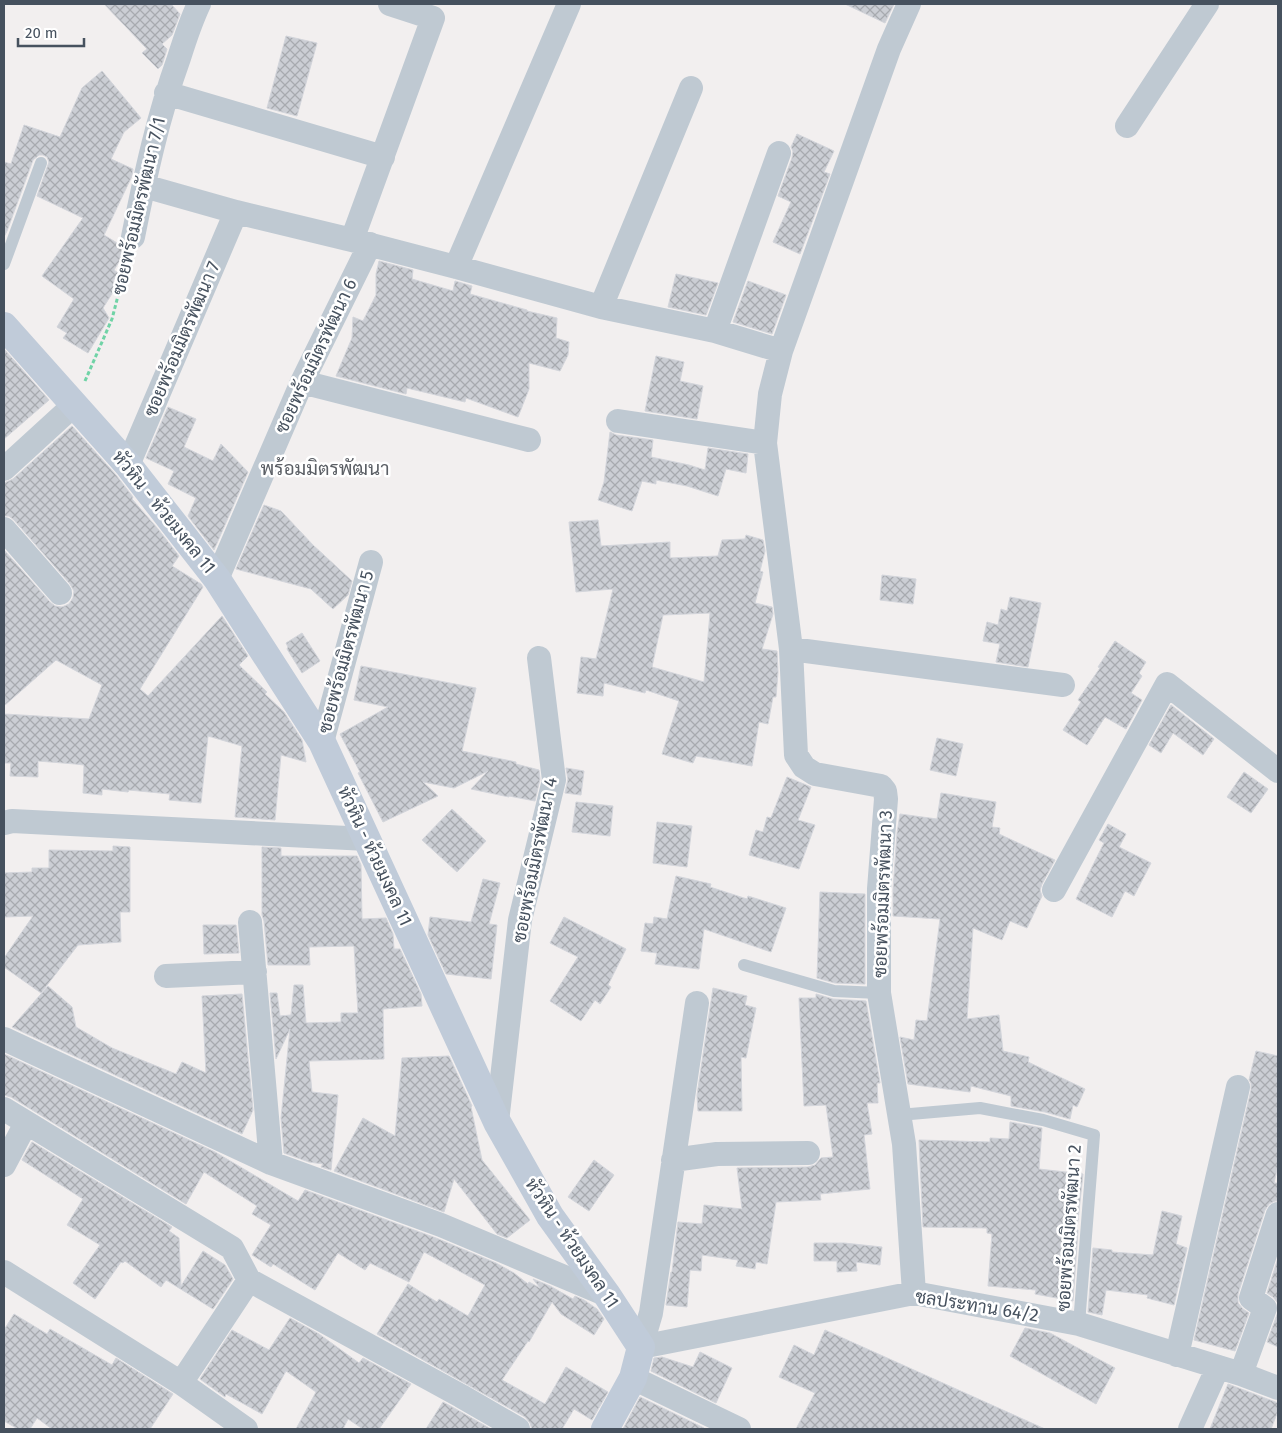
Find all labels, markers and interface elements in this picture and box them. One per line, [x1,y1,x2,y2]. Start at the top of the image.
scale bar [18,15,84,47]
text: 20 m [25,24,58,42]
street label: ซอยพร้อมมิตรพัฒนา 7/1 [107,115,170,297]
street label: ซอยพร้อมมิตรพัฒนา 7 [138,258,225,420]
street label: ซอยพร้อมมิตรพัฒนา 6 [270,275,362,437]
street label: หัวหิน - ห้วยมงคล 11 [108,445,221,578]
district label: พร้อมมิตรพัฒนา [261,457,389,480]
street label: ซอยพร้อมมิตรพัฒนา 5 [313,568,378,736]
street label: ซอยพร้อมมิตรพัฒนา 4 [507,775,562,945]
street label: หัวหิน - ห้วยมงคล 11 [333,782,418,930]
street label: ซอยพร้อมมิตรพัฒนา 3 [868,810,897,978]
street label: ซอยพร้อมมิตรพัฒนา 2 [1051,1143,1086,1312]
street label: หัวหิน - ห้วยมงคล 11 [520,1173,624,1312]
street label: ชลประทาน 64/2 [914,1285,1040,1327]

